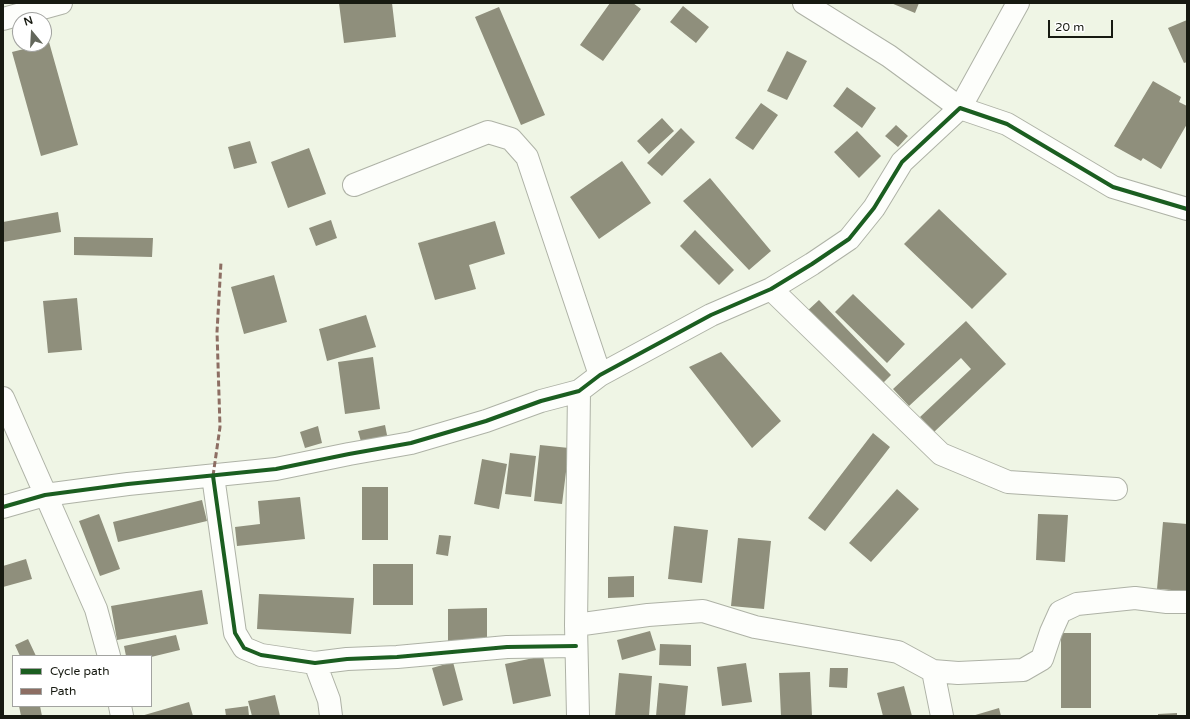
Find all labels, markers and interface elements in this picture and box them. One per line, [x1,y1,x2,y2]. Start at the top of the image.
north arrow [12,12,52,52]
scale bar [1050,12,1115,38]
text: N [22,14,35,29]
text: 20 m [1055,20,1084,34]
legend [12,655,152,707]
text: Cycle path [50,664,109,678]
text: Path [50,684,76,698]

